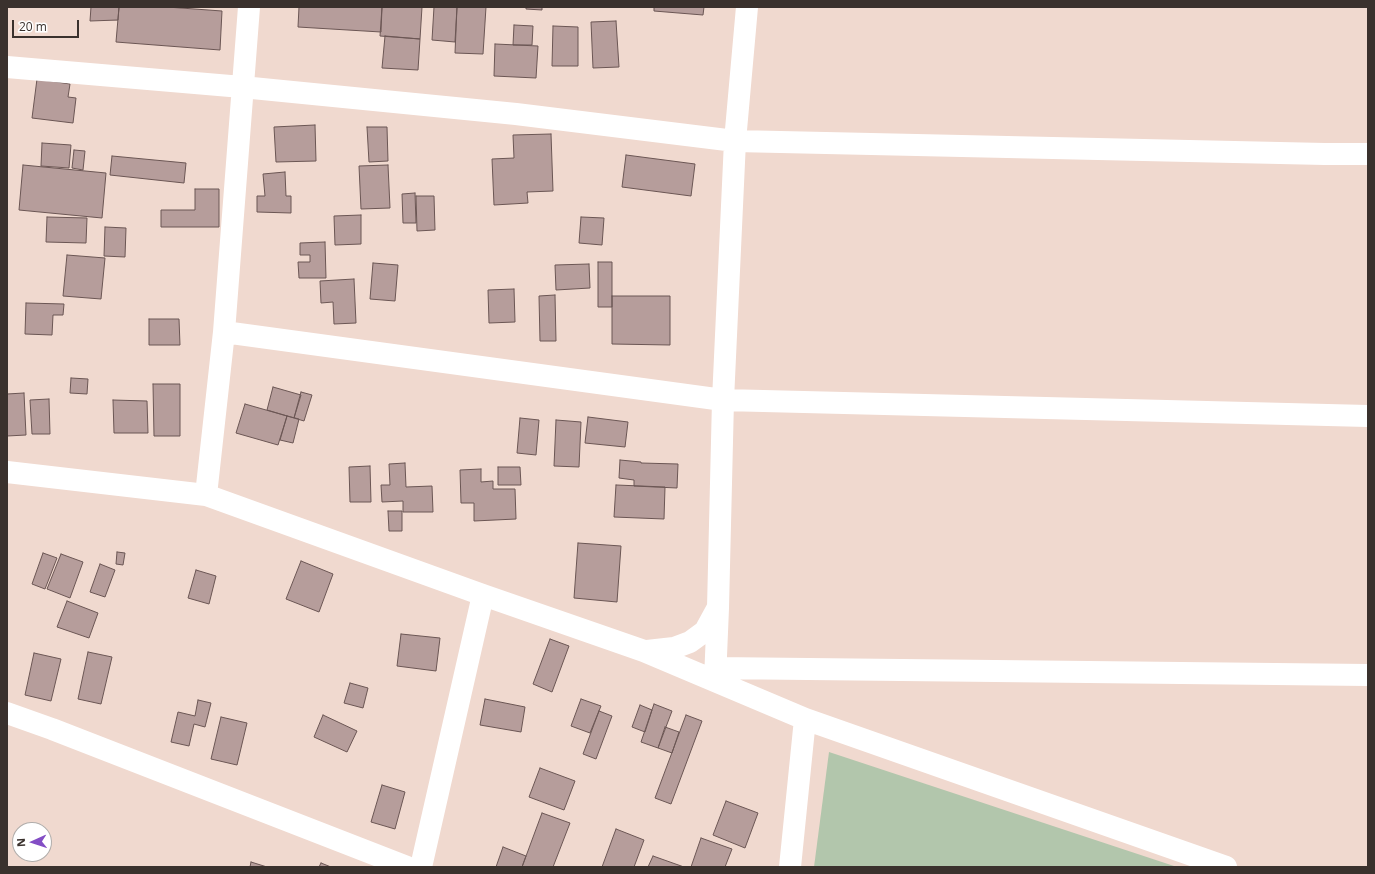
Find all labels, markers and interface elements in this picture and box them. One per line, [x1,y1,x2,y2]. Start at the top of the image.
scale bar [14,12,81,38]
text: 20 m [19,18,47,35]
north arrow [12,822,52,862]
text: N [13,838,28,847]

